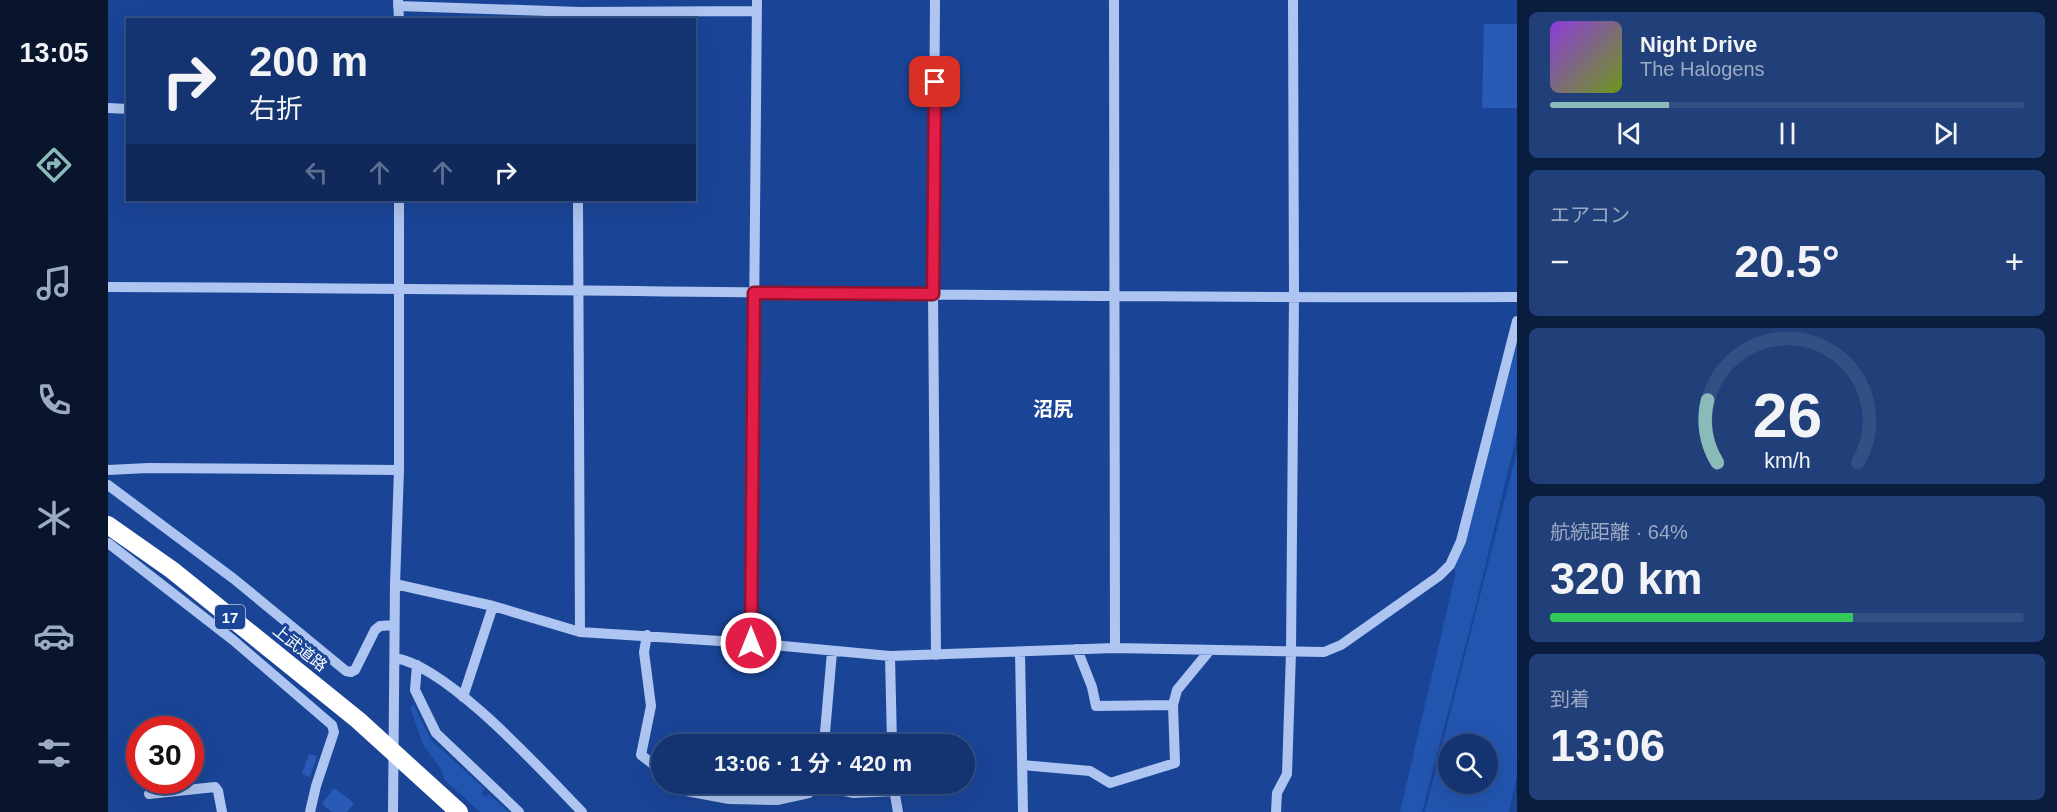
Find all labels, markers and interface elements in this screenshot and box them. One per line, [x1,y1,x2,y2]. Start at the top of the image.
text: Night Drive [1640,32,1757,57]
text: 13:05 [19,38,89,68]
text: 200 m [249,38,368,85]
icon: right [150,42,228,120]
pin [909,56,960,107]
text: The Halogens [1640,58,1765,80]
icon: arrive [918,65,951,98]
text: 右折 [249,94,303,124]
icon: previous [1613,117,1646,150]
icon: pause [1771,117,1804,150]
icon: next [1929,117,1962,150]
icon: directions [33,144,75,186]
icon: left [300,156,333,189]
icon: ahead [363,156,396,189]
icon: ahead [426,156,459,189]
icon: right [489,156,522,189]
text: エアコン [1550,204,1630,226]
text: 20.5° [1734,236,1840,287]
text: − [1550,243,1569,280]
text: + [2005,243,2024,280]
icon: music [33,262,75,304]
icon: phone [33,379,75,421]
text: 26 [1752,381,1822,450]
district label: 沼尻 [1033,398,1073,420]
text: km/h [1764,449,1810,473]
icon: climate [33,497,75,539]
text: 航続距離 · 64% [1550,521,1688,543]
text: 320 km [1550,553,1703,604]
road number: 17 [215,605,245,629]
position arrow [719,611,783,675]
icon: car [33,615,75,657]
street label: 上武道路 [270,621,330,675]
text: 到着 [1550,688,1590,710]
speed limit sign: 30 [126,716,204,794]
text: 13:06 [1550,720,1665,771]
icon: filters [33,732,75,774]
map controls [1438,734,1498,794]
button: search [1438,734,1498,794]
text: 13:06 · 1 分 · 420 m [714,751,912,776]

